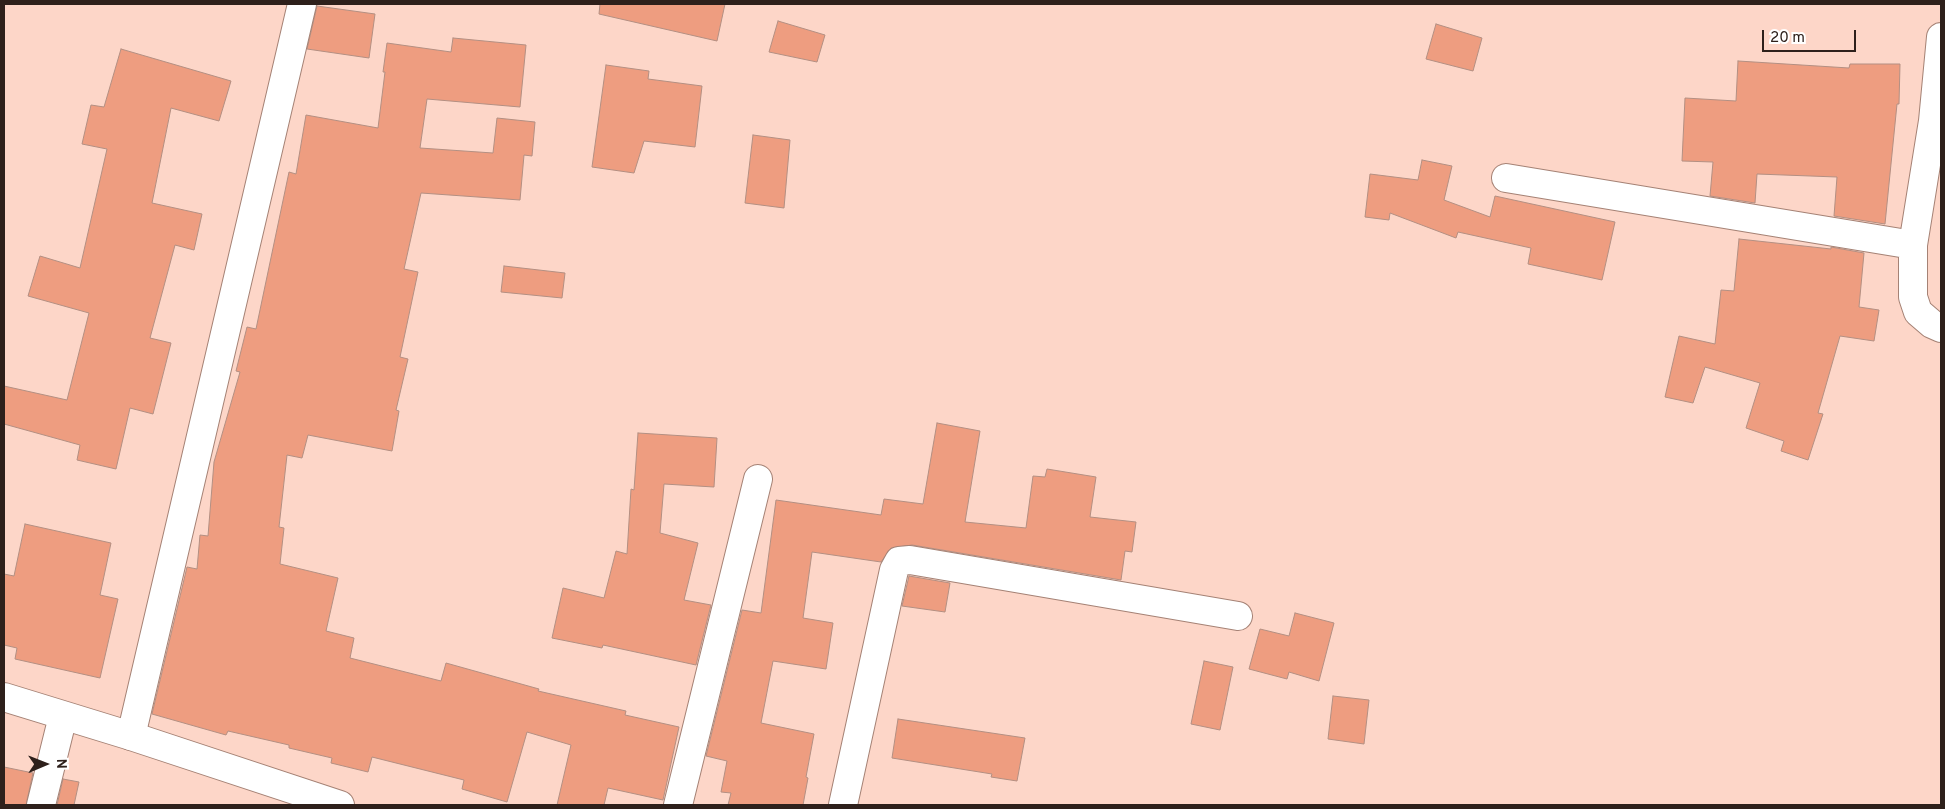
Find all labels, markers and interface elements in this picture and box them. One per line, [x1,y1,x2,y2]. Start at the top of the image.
scale bar [1765,20,1859,52]
text: 20 m [1770,29,1805,48]
north arrow [20,739,70,789]
text: N [52,759,69,769]

